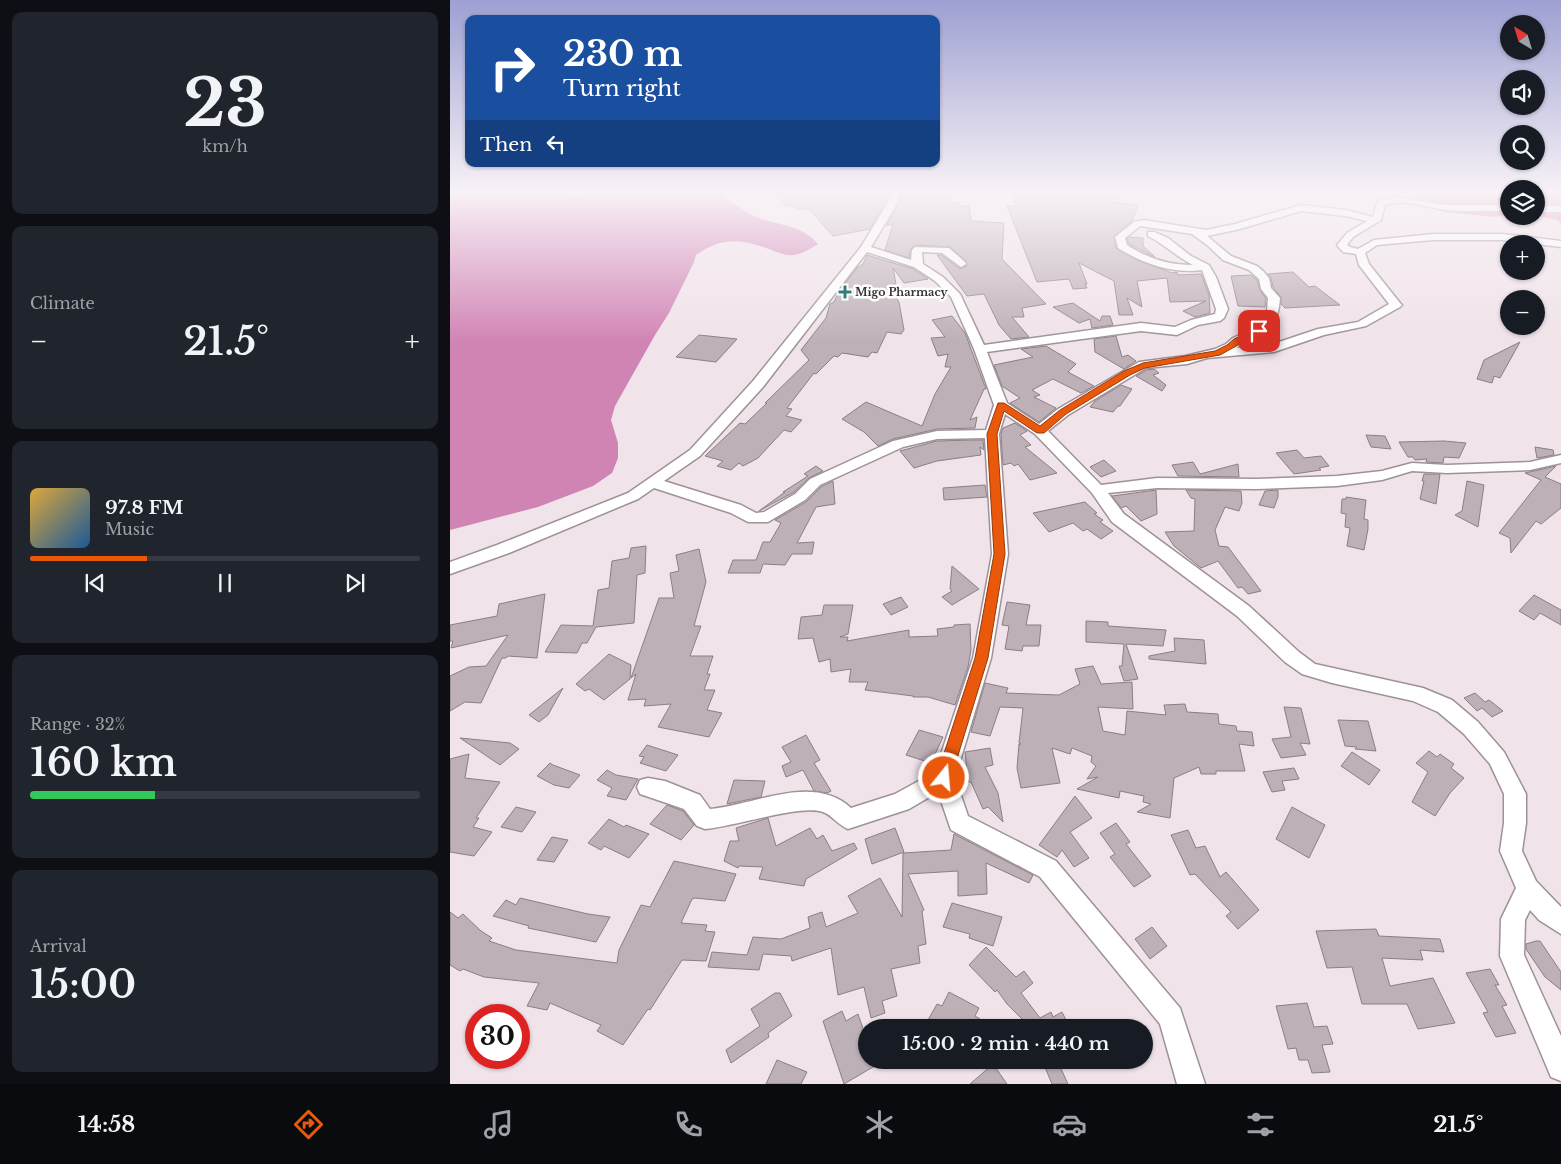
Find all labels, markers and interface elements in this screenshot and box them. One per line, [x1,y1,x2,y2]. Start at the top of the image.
north arrow [1500,15,1545,60]
map controls [1500,15,1545,335]
text: 230 m [563,32,683,75]
icon: right [480,35,545,100]
text: 23 [183,63,267,144]
button: sound [1500,70,1545,115]
text: Turn right [563,75,681,102]
button: search [1500,125,1545,170]
icon: left [542,130,570,158]
text: Then [480,133,532,156]
text: km/h [202,136,248,156]
button: layers [1500,180,1545,225]
button: + [1500,235,1545,280]
place label: Migo Pharmacy [855,285,949,299]
marker: Migo Pharmacy [839,286,851,298]
button: − [1500,290,1545,335]
text: Climate [30,293,95,313]
pin [1238,310,1280,352]
icon: arrive [1245,317,1273,345]
text: 21.5° [183,318,269,365]
text: − [30,324,48,359]
text: + [405,324,420,359]
text: 97.8 FM [105,496,183,519]
text: Music [105,519,154,539]
icon: previous [81,569,109,597]
icon: pause [211,569,239,597]
icon: next [341,569,369,597]
text: Range · 32% [30,714,125,734]
text: 160 km [30,739,177,786]
position arrow [917,751,969,803]
text: Arrival [30,936,87,956]
text: 15:00 [30,961,136,1008]
speed limit sign: 30 [465,1004,530,1069]
text: 15:00 · 2 min · 440 m [902,1032,1109,1055]
icon: directions [291,1107,326,1142]
icon: music [481,1107,516,1142]
icon: phone [671,1107,706,1142]
icon: climate [862,1107,897,1142]
icon: car [1052,1107,1087,1142]
icon: filters [1243,1107,1278,1142]
text: 14:58 [78,1111,135,1138]
text: 21.5° [1433,1111,1483,1138]

